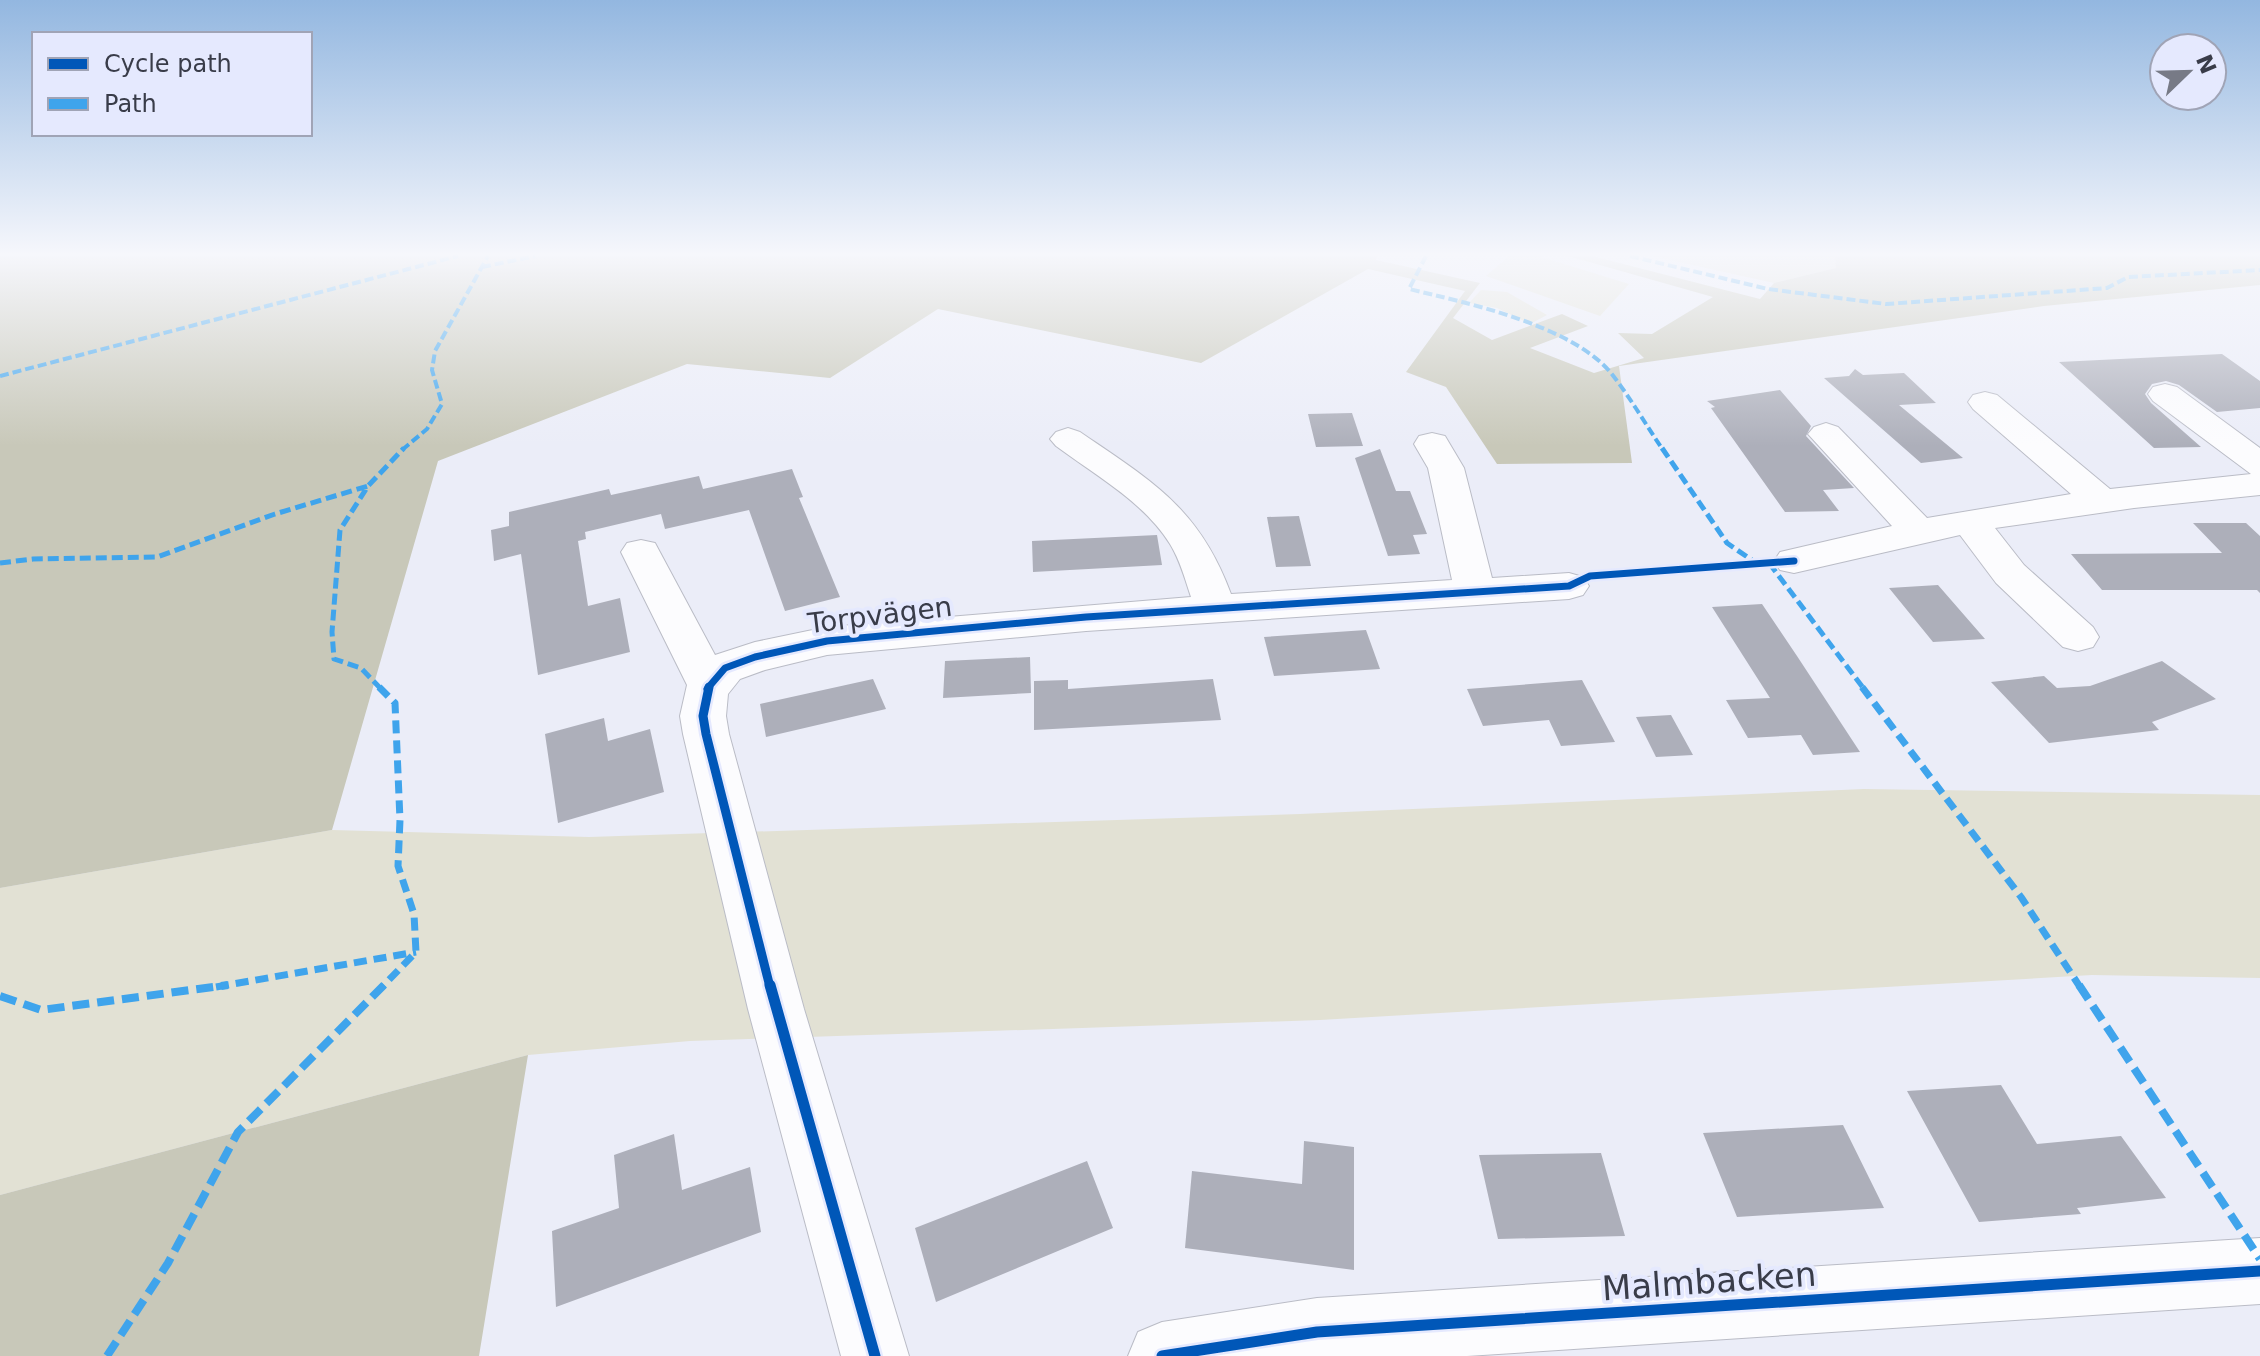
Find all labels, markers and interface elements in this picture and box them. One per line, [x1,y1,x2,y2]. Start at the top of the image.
legend [32,32,312,136]
north arrow [2148,32,2228,112]
text: Cycle path [104,50,232,78]
text: N [2191,51,2221,78]
text: Path [104,90,157,118]
street label: Torpvägen [805,590,954,640]
street label: Malmbacken [1600,1254,1818,1308]

